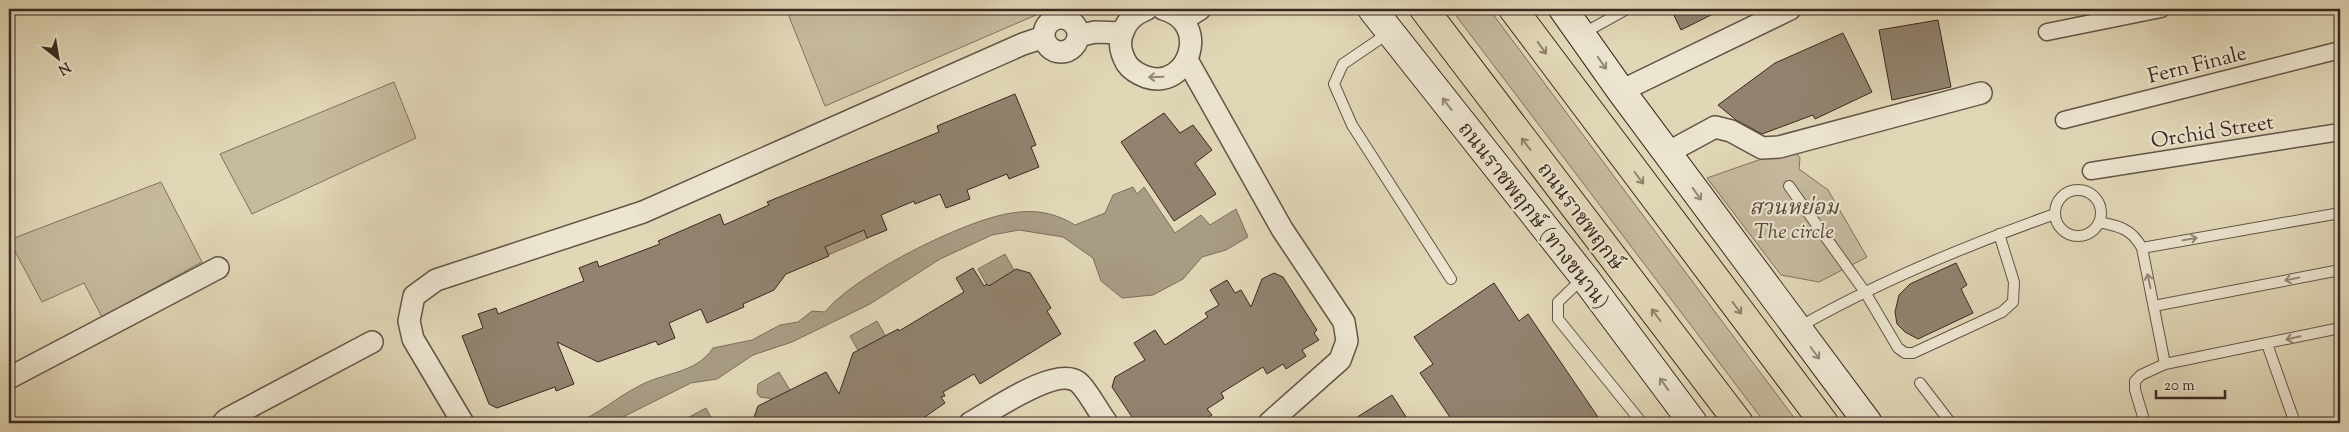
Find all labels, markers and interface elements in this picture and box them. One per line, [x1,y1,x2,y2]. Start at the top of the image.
north arrow [32,32,82,82]
street label: Fern Finale [2145,39,2250,93]
one-way arrow [1537,41,1547,55]
text: N [54,56,74,79]
one-way arrow [1596,56,1607,69]
one-way arrow [1148,72,1164,82]
one-way arrow [1441,97,1452,110]
street label: Orchid Street [2149,108,2276,157]
street label: ถนนราชพฤกษ์ (ทางขนาน) [1453,116,1615,314]
one-way arrow [1521,137,1531,151]
street label: ถนนราชพฤกษ์ [1532,157,1630,275]
one-way arrow [1634,171,1644,185]
one-way arrow [1692,187,1703,200]
park label: สวนหย่อม The circle [1749,194,1840,248]
one-way arrow [2182,234,2198,244]
one-way arrow [2144,274,2153,290]
one-way arrow [2285,275,2301,285]
one-way arrow [1732,301,1742,315]
one-way arrow [1651,308,1661,322]
one-way arrow [2285,334,2301,344]
one-way arrow [1809,346,1820,359]
scale bar [2156,367,2225,399]
text: 20 m [2164,376,2195,397]
one-way arrow [1659,378,1670,391]

